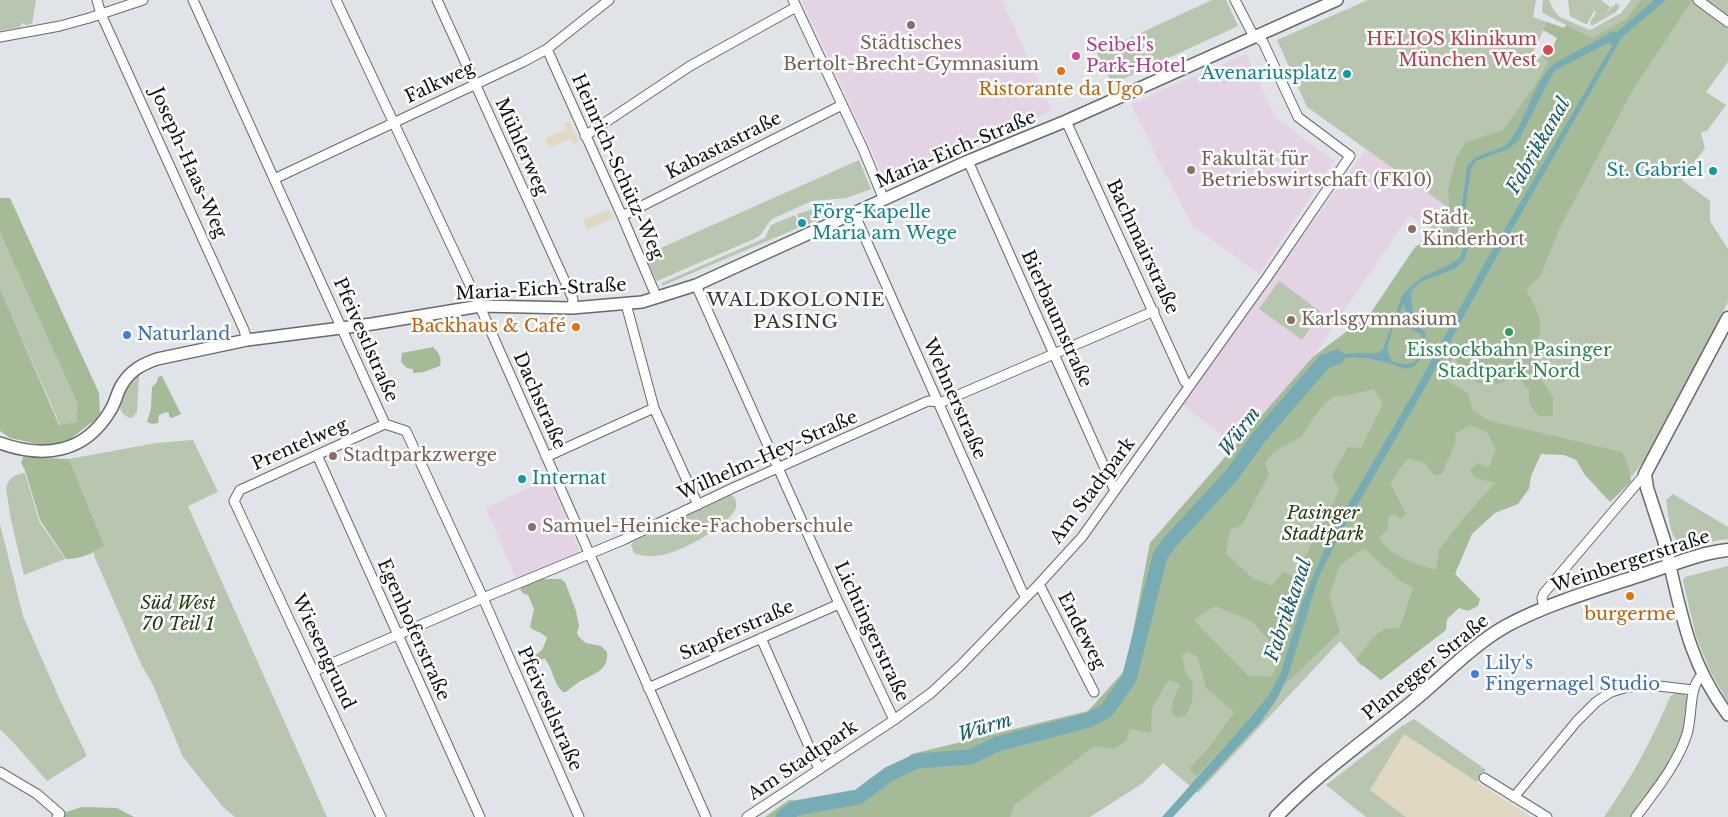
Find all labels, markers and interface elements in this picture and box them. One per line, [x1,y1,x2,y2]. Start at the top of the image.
marker: Städtisches Bertolt-Brecht-Gymnasium [905,19,917,31]
place label: HELIOS Klinikum München West [1366,29,1537,72]
place label: Städtisches Bertolt-Brecht-Gymnasium [783,33,1039,76]
place label: Seibel's Park-Hotel [1086,35,1186,78]
marker: HELIOS Klinikum München West [1541,43,1555,57]
marker: Seibel's Park-Hotel [1070,50,1082,62]
street label: Falkweg [402,57,478,109]
place label: Avenariusplatz [1201,63,1337,85]
marker: Ristorante da Ugo [1055,65,1067,77]
marker: Avenariusplatz [1341,68,1353,80]
street label: Heinrich-Schütz-Weg [566,71,668,263]
place label: Ristorante da Ugo [979,79,1143,101]
street label: Joseph-Haas-Weg [145,84,231,242]
water label: Fabrikkanal [1502,94,1576,198]
street label: Mühlerweg [490,95,552,199]
street label: Maria-Eich-Straße [873,107,1039,193]
street label: Kabastastraße [663,108,785,184]
place label: Fakultät für Betriebswirtschaft (FK10) [1201,149,1432,192]
place label: St. Gabriel [1606,160,1703,182]
marker: Fakultät für Betriebswirtschaft (FK10) [1185,164,1197,176]
marker: St. Gabriel [1707,165,1719,177]
street label: Bachmairstraße [1101,176,1183,318]
place label: Förg-Kapelle Maria am Wege [812,202,957,244]
place label: Städt. Kinderhort [1422,208,1525,250]
marker: Förg-Kapelle Maria am Wege [796,217,808,229]
marker: Städt. Kinderhort [1406,223,1418,235]
street label: Bierbaumstraße [1016,247,1096,391]
street label: Pfeivestlstraße [328,274,402,406]
street label: Maria-Eich-Straße [455,275,627,305]
district label: WALDKOLONIE PASING [705,290,887,334]
place label: Karlsgymnasium [1301,309,1457,331]
marker: Karlsgymnasium [1285,314,1297,326]
place label: Backhaus & Café [411,316,566,338]
marker: Backhaus & Café [570,321,582,333]
place label: Naturland [137,324,230,346]
marker: Eisstockbahn Pasinger Stadtpark Nord [1503,326,1515,338]
marker: Naturland [121,329,133,341]
street label: Wehnerstraße [918,335,990,463]
place label: Eisstockbahn Pasinger Stadtpark Nord [1407,340,1611,382]
street label: Dachstraße [508,349,570,453]
water label: Würm [1214,403,1266,461]
street label: Wilhelm-Hey-Straße [675,407,861,505]
street label: Prentelweg [249,414,351,476]
street label: Am Stadtpark [1046,434,1140,548]
place label: Stadtparkzwerge [343,445,497,467]
marker: Stadtparkzwerge [327,450,339,462]
place label: Internat [532,468,607,490]
marker: Internat [516,473,528,485]
park label: Pasinger Stadtpark [1282,503,1364,546]
place label: Samuel-Heinicke-Fachoberschule [542,516,853,538]
marker: Samuel-Heinicke-Fachoberschule [526,521,538,533]
street label: Weinbergerstraße [1549,526,1713,598]
street label: Egenhoferstraße [372,556,454,704]
water label: Fabrikkanal [1261,556,1317,664]
street label: Lichtingerstraße [829,558,913,706]
street label: Endeweg [1052,589,1110,673]
marker: burgerme [1624,590,1636,602]
street label: Wiesengrund [287,591,359,713]
park label: Süd West 70 Teil 1 [140,593,216,636]
street label: Stapferstraße [677,596,797,666]
place label: burgerme [1584,604,1676,626]
street label: Planegger Straße [1359,611,1493,725]
street label: Pfeivestlstraße [512,643,586,775]
place label: Lily's Fingernagel Studio [1485,653,1660,696]
marker: Lily's Fingernagel Studio [1469,668,1481,680]
water label: Würm [955,709,1015,747]
street label: Am Stadtpark [744,716,862,806]

